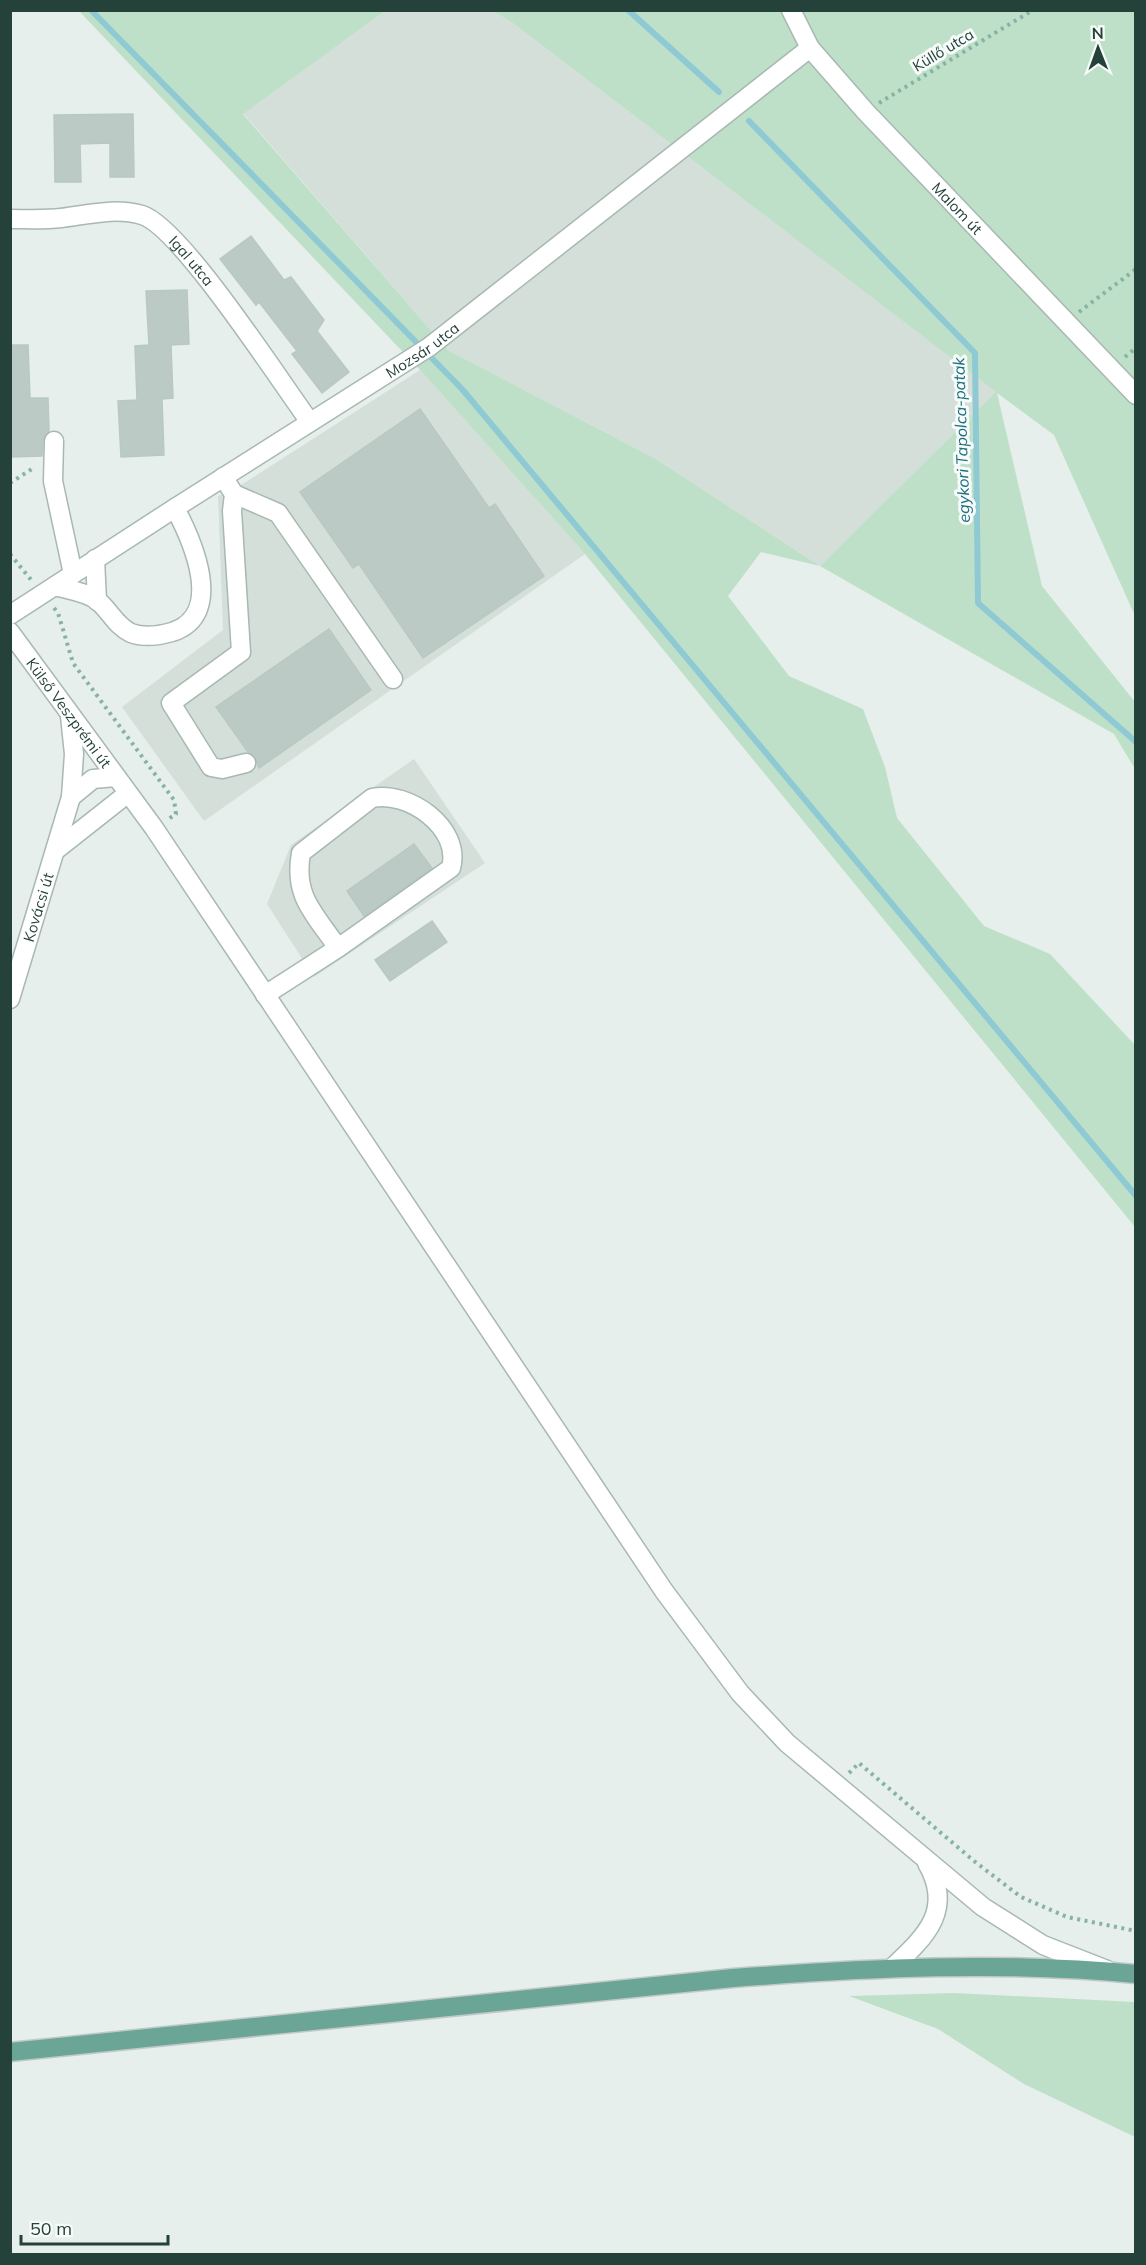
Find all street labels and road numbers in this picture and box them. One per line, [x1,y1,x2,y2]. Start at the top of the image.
street label: Küllő utca [909,24,977,76]
street label: Malom út [928,178,987,238]
street label: Igal utca [165,231,218,289]
street label: Mozsár utca [382,318,463,382]
street label: Külső Veszprémi út [23,654,116,771]
street label: Kovácsi út [18,870,57,944]

